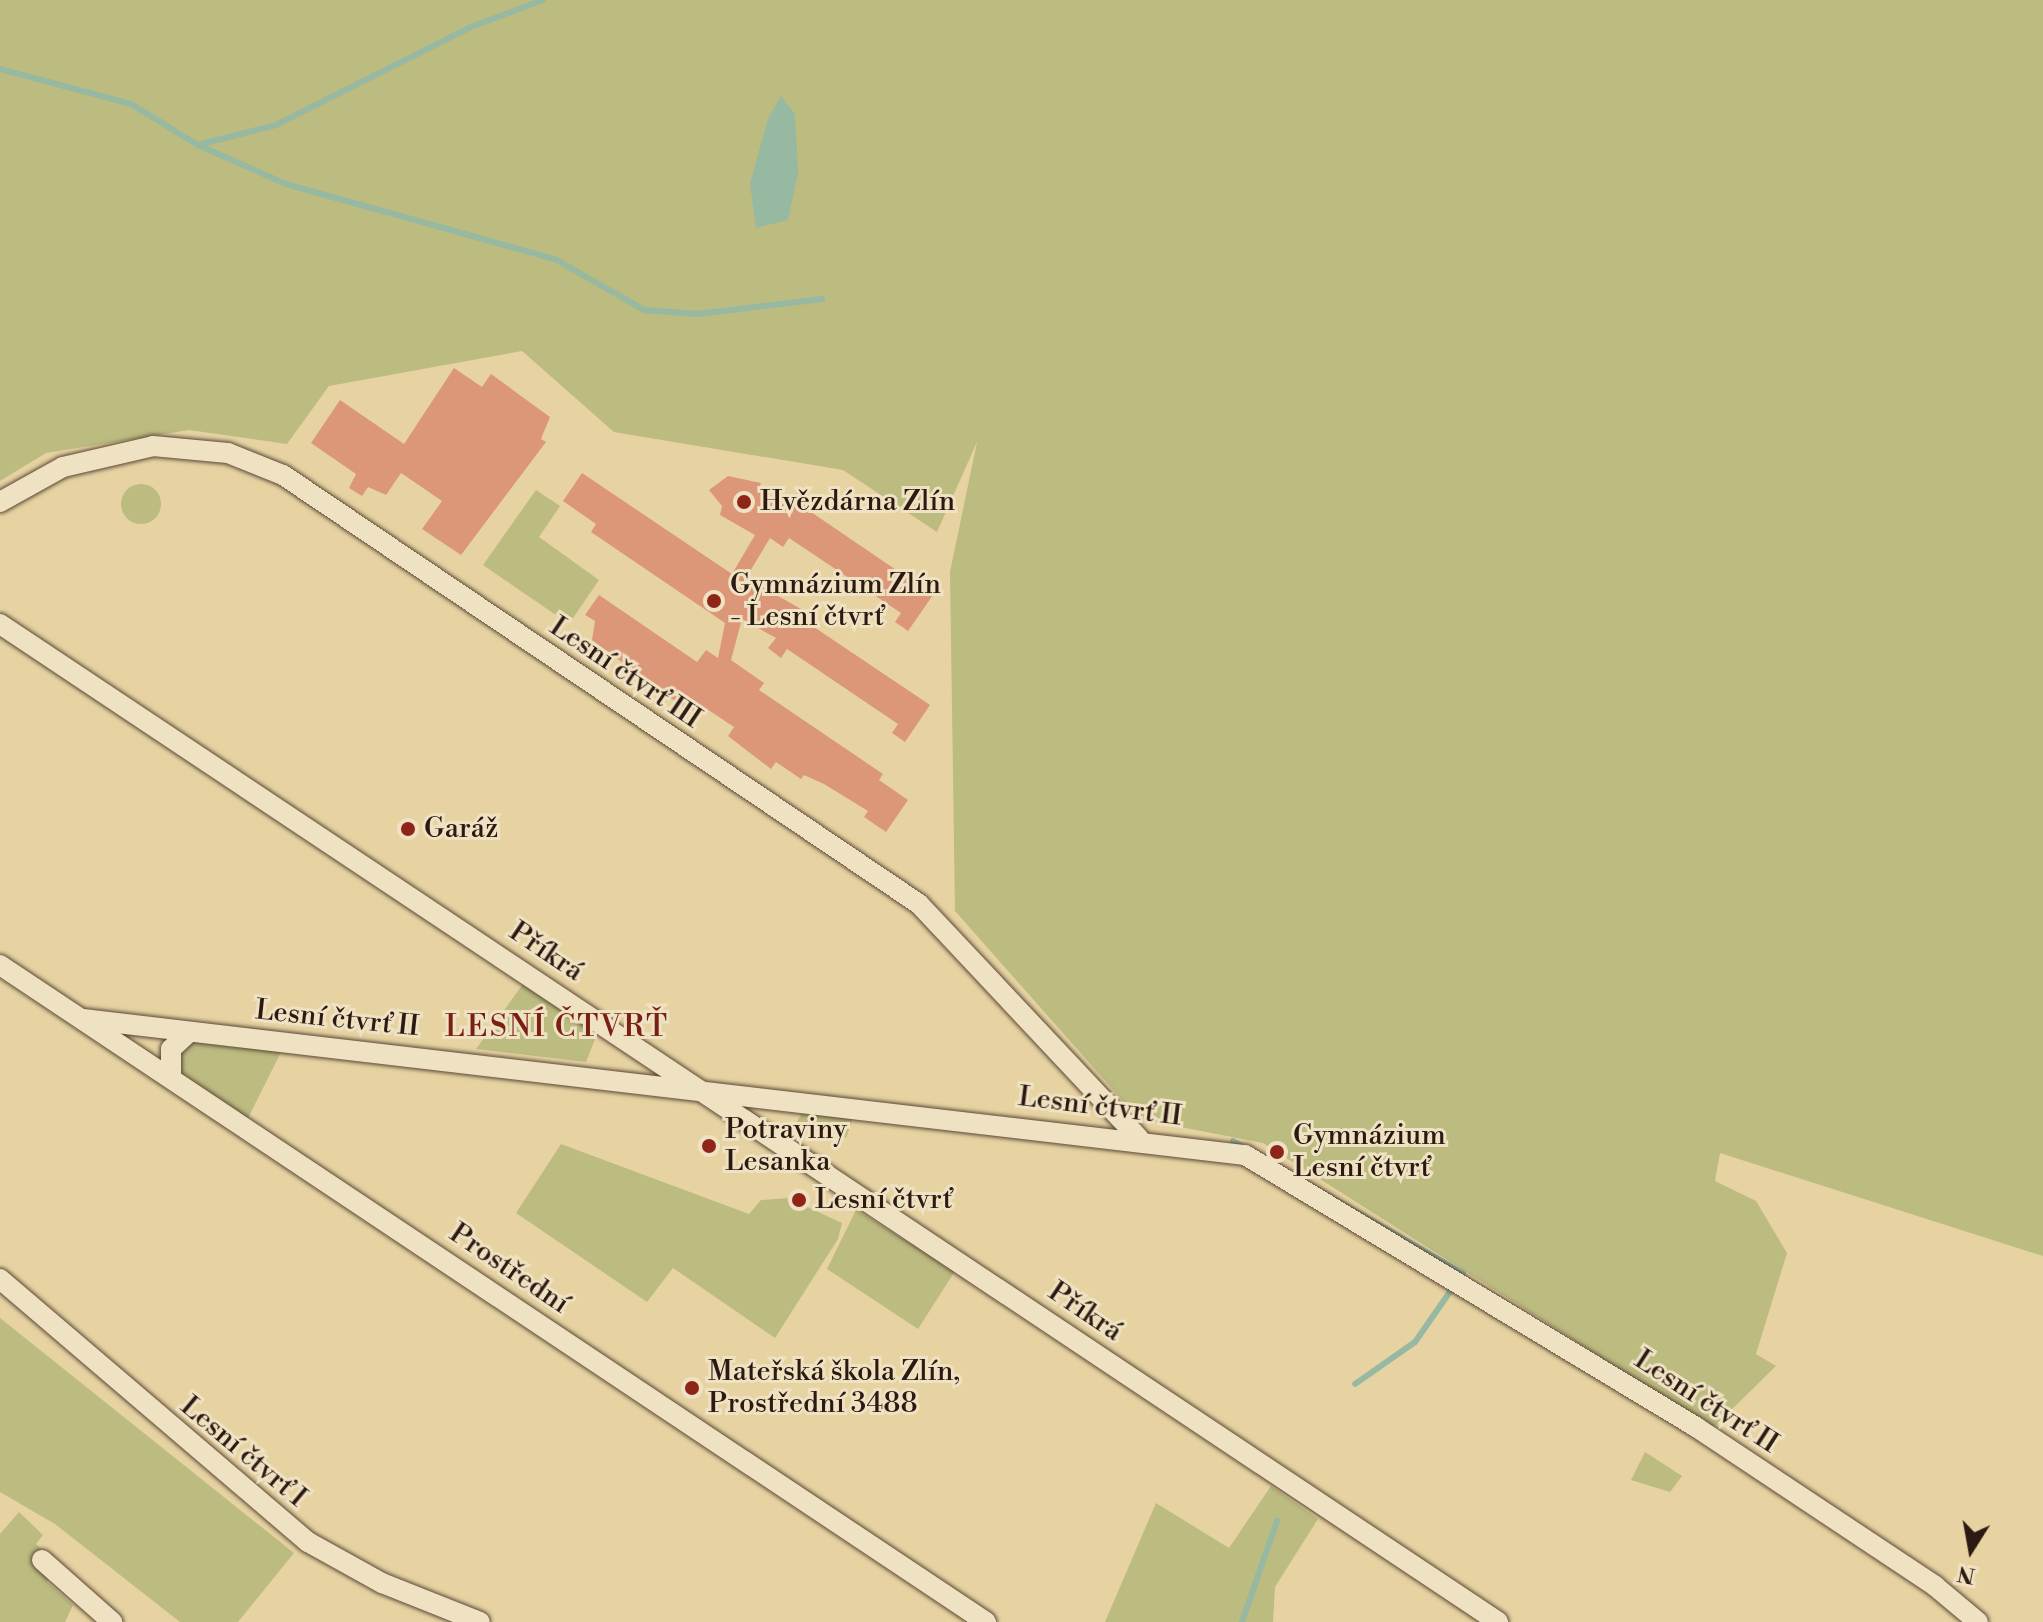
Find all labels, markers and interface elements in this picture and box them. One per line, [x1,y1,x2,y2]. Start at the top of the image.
place label: Hvězdárna Zlín [760,485,955,519]
marker: Hvězdárna Zlín [735,493,753,511]
place label: Gymnázium Zlín - Lesní čtvrť [730,568,941,634]
marker: Gymnázium Zlín - Lesní čtvrť [705,592,723,610]
street label: Lesní čtvrť III [543,610,707,736]
place label: Garáž [424,812,498,846]
marker: Garáž [399,820,417,838]
street label: Příkrá [503,915,589,989]
street label: Lesní čtvrť II [253,994,421,1044]
district label: LESNÍ ČTVRŤ [445,1009,669,1045]
street label: Lesní čtvrť II [1016,1080,1184,1134]
place label: Potraviny Lesanka [725,1113,847,1179]
place label: Gymnázium Lesní čtvrť [1293,1119,1446,1185]
marker: Potraviny Lesanka [700,1137,718,1155]
marker: Gymnázium Lesní čtvrť [1268,1143,1286,1161]
place label: Lesní čtvrť [815,1183,952,1217]
marker: Lesní čtvrť [790,1191,808,1209]
street label: Prostřední [443,1217,575,1321]
street label: Příkrá [1042,1275,1128,1349]
street label: Lesní čtvrť II [1628,1343,1784,1461]
place label: Mateřská škola Zlín, Prostřední 3488 [708,1355,960,1421]
marker: Mateřská škola Zlín, Prostřední 3488 [683,1379,701,1397]
street label: Lesní čtvrť I [173,1390,313,1514]
north arrow [1931,1510,2011,1590]
text: N [1955,1559,1977,1589]

